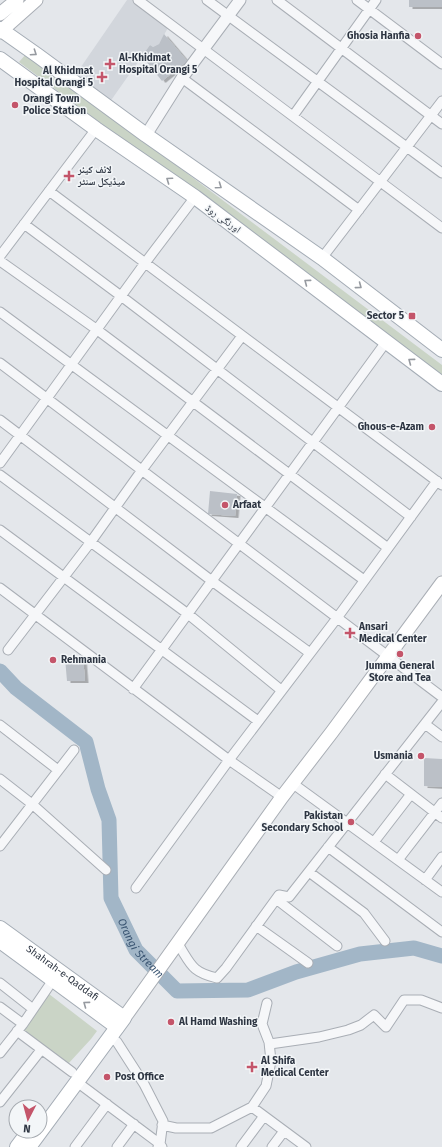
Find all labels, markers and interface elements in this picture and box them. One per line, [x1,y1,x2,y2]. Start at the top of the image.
place label: Ghosia Hanfia [347,30,411,42]
marker: Ghosia Hanfia [413,31,423,41]
one-way arrow [30,48,37,55]
place label: Al-Khidmat Hospital Orangi 5 [118,52,198,76]
marker: Al-Khidmat Hospital Orangi 5 [104,58,116,70]
place label: Al Khidmat Hospital Orangi 5 [15,65,94,89]
marker: Al Khidmat Hospital Orangi 5 [96,71,108,83]
place label: Orangi Town Police Station [23,93,86,117]
marker: Orangi Town Police Station [10,100,20,110]
place label: لائف کیئر میڈیکل سنٹر [77,164,126,188]
marker: لائف کیئر میڈیکل سنٹر [63,170,75,182]
one-way arrow [166,177,173,185]
one-way arrow [214,181,221,188]
street label: اورنگی روڈ [203,202,243,236]
one-way arrow [305,280,312,287]
one-way arrow [354,281,361,288]
place label: Sector 5 [367,310,405,322]
marker: Sector 5 [407,311,417,321]
one-way arrow [408,358,415,365]
place label: Ghous-e-Azam [358,421,424,433]
marker: Ghous-e-Azam [427,422,437,432]
place label: Arfaat [232,499,261,511]
marker: Arfaat [220,500,230,510]
place label: Ansari Medical Center [358,621,428,645]
marker: Ansari Medical Center [344,627,356,639]
marker: Jumma General Store and Tea [395,649,405,659]
place label: Rehmania [61,654,107,666]
marker: Rehmania [48,655,58,665]
place label: Jumma General Store and Tea [365,660,434,684]
place label: Usmania [374,750,414,762]
marker: Usmania [416,751,426,761]
place label: Pakistan Secondary School [262,810,343,834]
marker: Pakistan Secondary School [346,817,356,827]
water label: Orangi Stream [115,916,167,981]
street label: Shahrah-e-Qaddafi [24,943,101,1003]
one-way arrow [83,1001,90,1009]
place label: Al Hamd Washing [178,1016,258,1028]
marker: Al Hamd Washing [166,1017,176,1027]
place label: Al Shifa Medical Center [260,1055,330,1079]
marker: Al Shifa Medical Center [246,1061,258,1073]
place label: Post Office [115,1071,165,1083]
marker: Post Office [102,1072,112,1082]
north arrow [8,1099,48,1139]
text: N [23,1122,31,1135]

